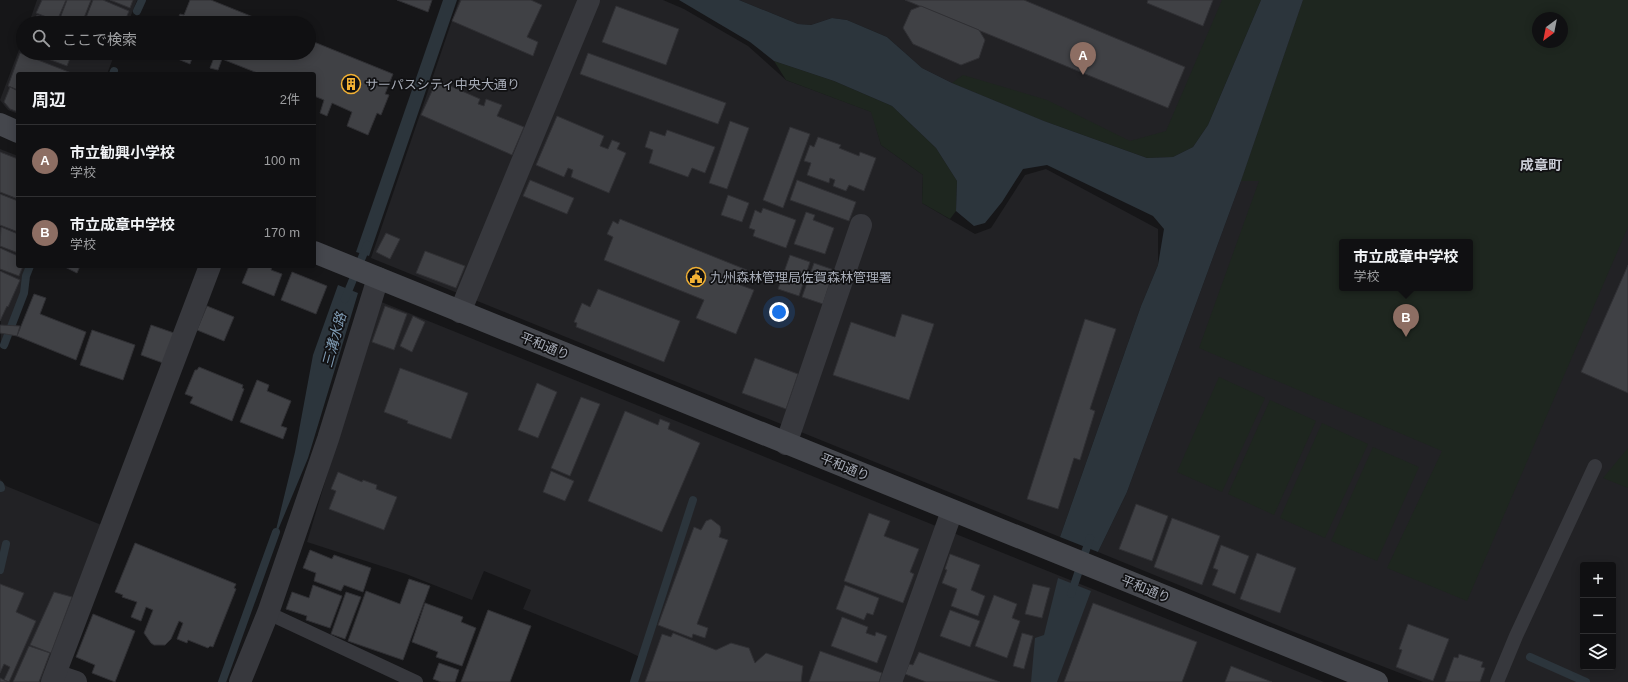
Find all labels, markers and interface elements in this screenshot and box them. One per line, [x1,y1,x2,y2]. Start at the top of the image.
north arrow [1532,12,1568,48]
search box [16,16,316,60]
icon: search [30,27,52,49]
text: ここで検索 [62,31,137,48]
pin: A [1070,42,1096,75]
building icon: サーパスシティ中央大通り [340,73,362,95]
place label: サーパスシティ中央大通り [365,77,520,92]
text: 周辺 [32,91,66,110]
text: 2件 [280,92,300,107]
text: 市立勧興小学校 [70,144,175,161]
text: A [40,153,50,168]
text: 100 m [264,153,300,168]
district label: 成章町 [1520,157,1562,173]
text: 学校 [70,165,96,180]
text: 市立成章中学校 [70,216,175,233]
text: B [40,225,50,240]
text: 170 m [264,225,300,240]
text: 学校 [70,237,96,252]
popup [1339,239,1473,291]
text: 市立成章中学校 [1353,248,1459,265]
public building icon: 九州森林管理局佐賀森林管理署 [685,266,707,288]
text: 学校 [1353,269,1380,284]
place label: 九州森林管理局佐賀森林管理署 [710,270,892,285]
your location [769,302,789,322]
pin: B [1393,304,1419,337]
water label: 三溝水路 [319,310,349,369]
street label: 平和通り [518,329,572,363]
street label: 平和通り [818,450,872,484]
map controls [1580,562,1616,670]
button: + [1580,562,1616,598]
street label: 平和通り [1119,572,1173,606]
button: − [1580,598,1616,634]
button: layers [1580,634,1616,670]

